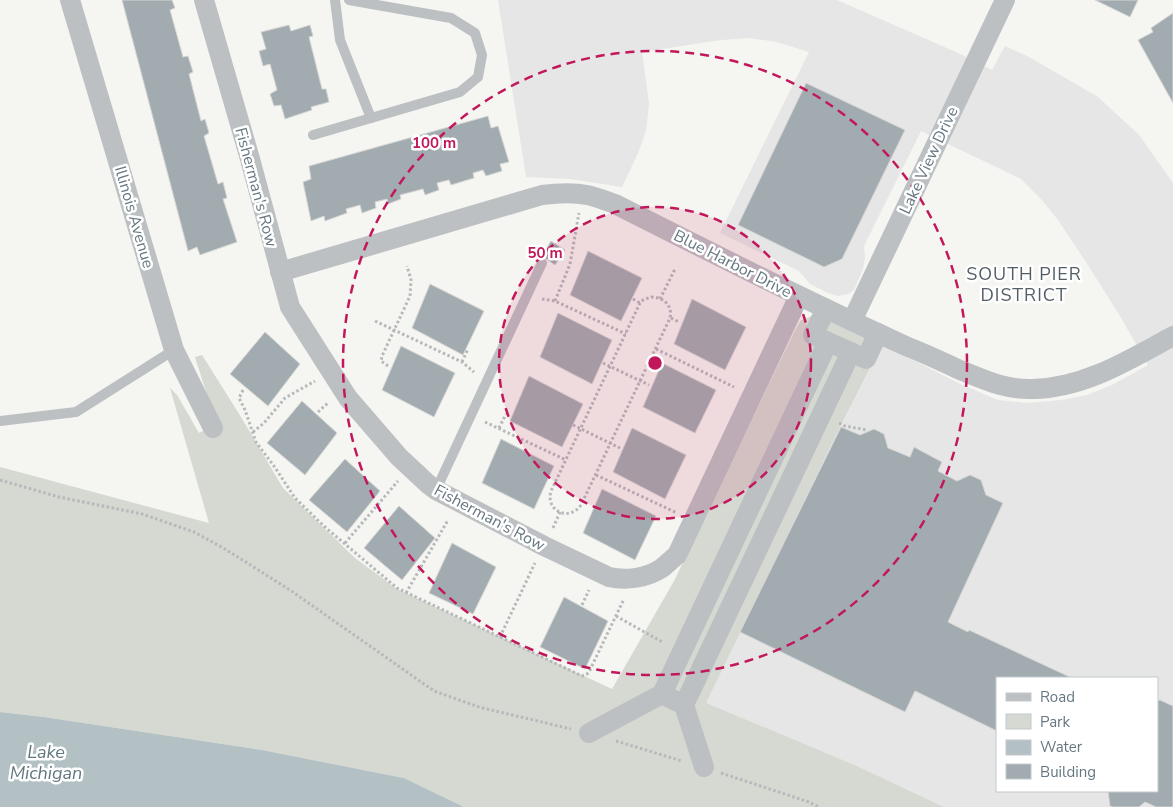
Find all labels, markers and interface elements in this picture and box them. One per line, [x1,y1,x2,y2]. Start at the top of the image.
street label: Lake View Drive [894,103,963,218]
street label: Fisherman's Row [230,125,283,250]
text: 100 m [412,133,456,153]
street label: Illinois Avenue [109,164,159,271]
street label: Blue Harbor Drive [670,225,795,303]
text: 50 m [527,243,563,263]
district label: SOUTH PIER DISTRICT [966,262,1082,307]
centre of rings [646,354,664,372]
street label: Fisherman's Row [430,479,549,557]
legend [996,677,1158,792]
text: Road [1040,687,1075,707]
text: Park [1040,712,1070,732]
text: Water [1040,737,1083,757]
water label: Lake Michigan [10,740,82,785]
text: Building [1040,762,1096,782]

